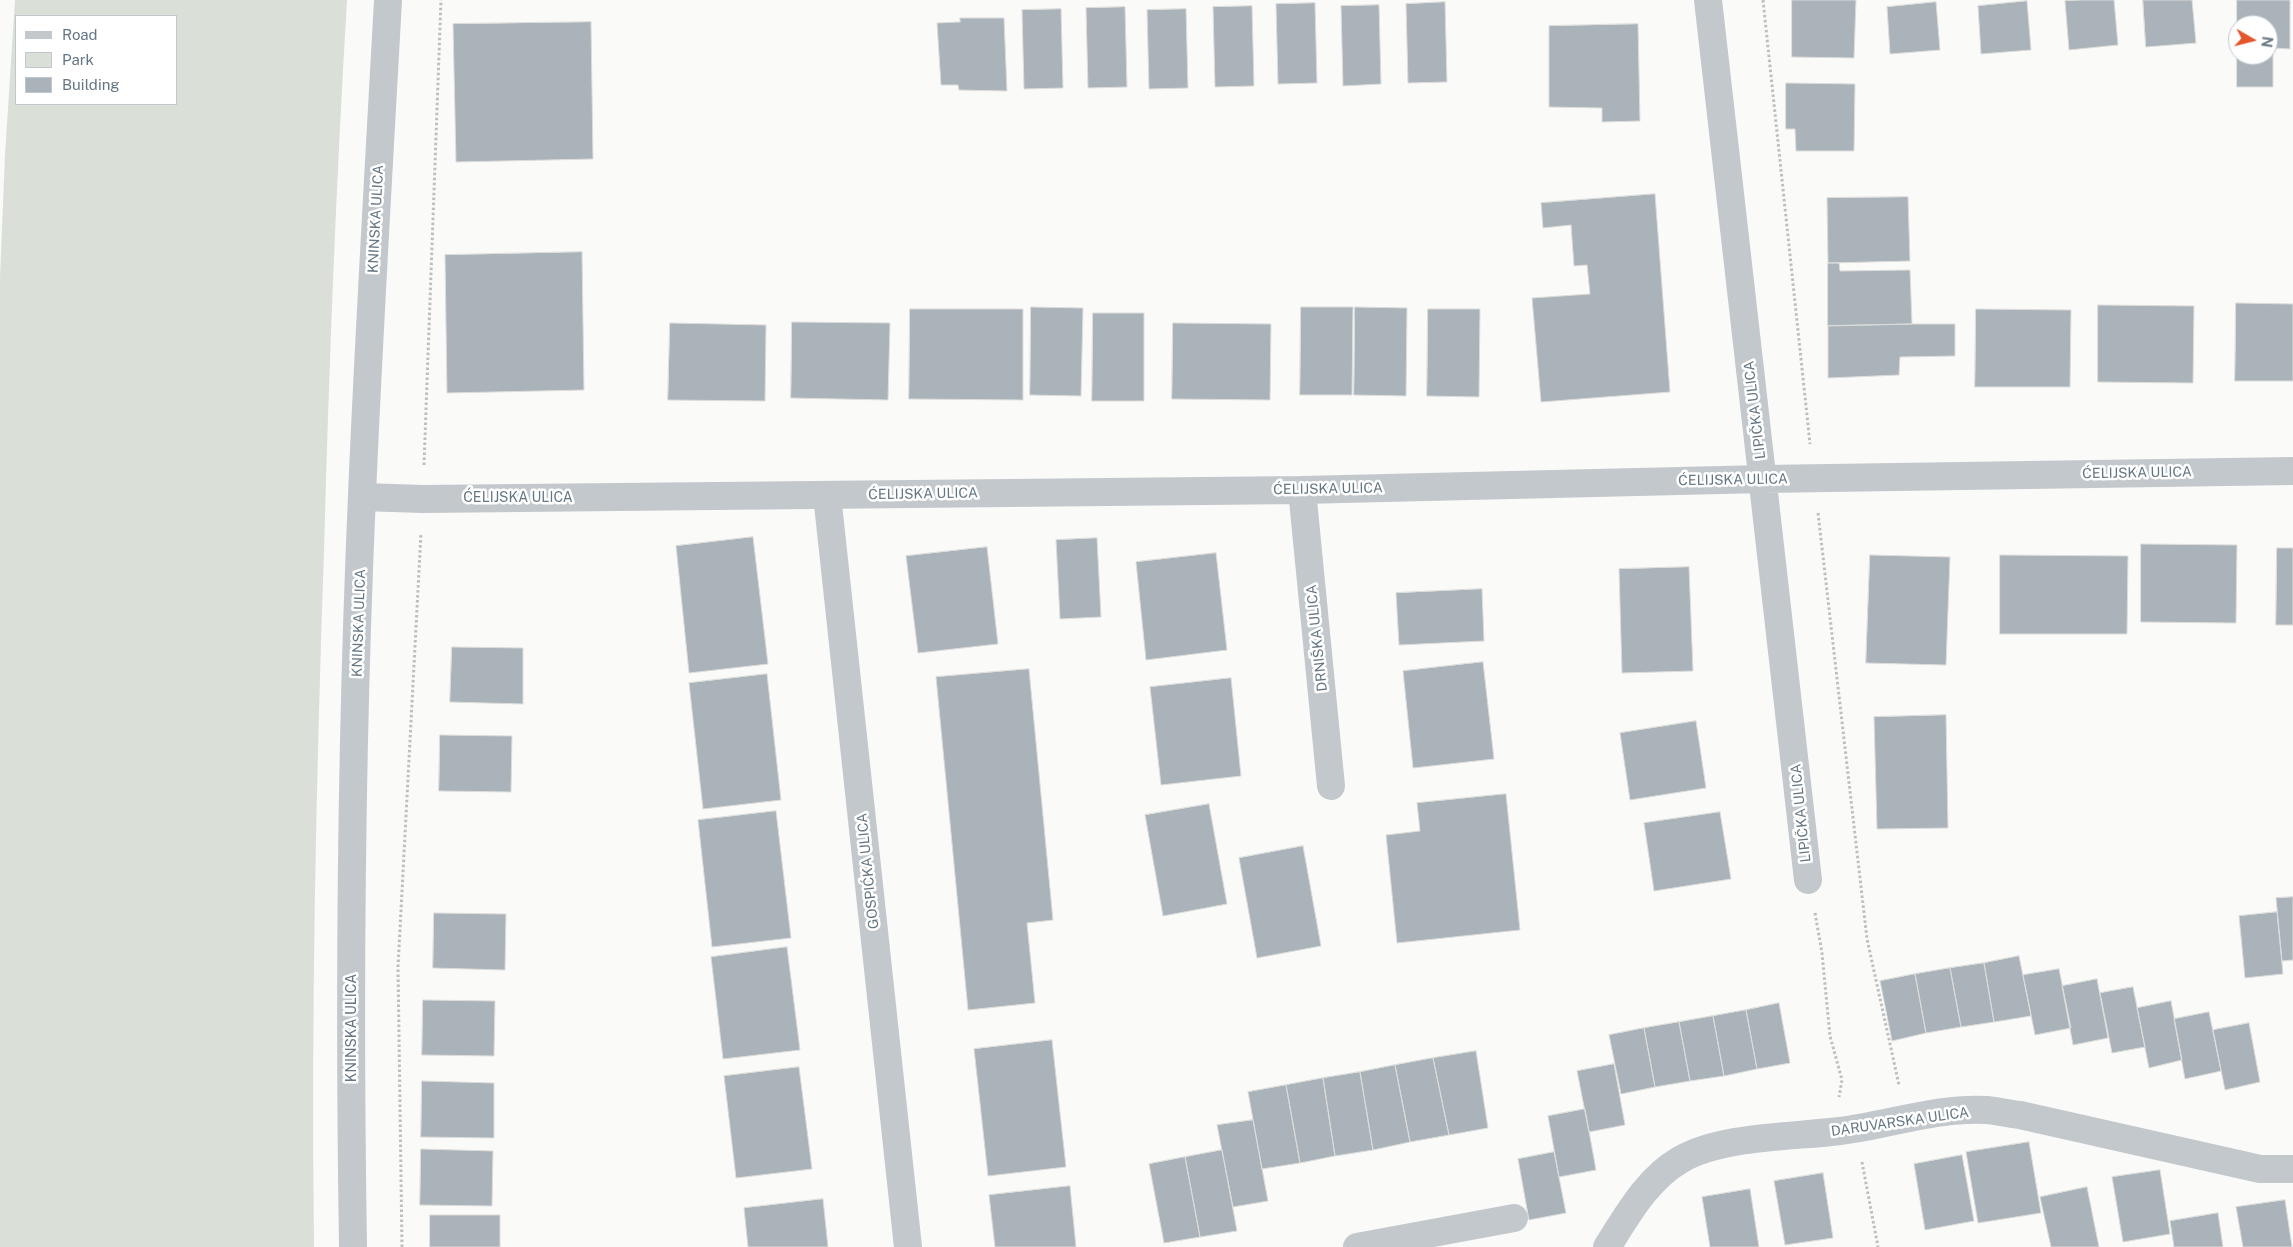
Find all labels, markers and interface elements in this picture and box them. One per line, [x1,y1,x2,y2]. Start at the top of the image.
legend [15,15,178,105]
north arrow [2228,15,2278,65]
text: Road [62,26,98,43]
text: N [2258,35,2276,48]
text: Park [62,51,94,68]
text: Building [62,76,120,93]
street label: KNINSKA ULICA [365,164,387,274]
street label: LIPIČKA ULICA [1741,360,1769,460]
street label: ĆELIJSKA ULICA [2082,464,2192,482]
street label: ĆELIJSKA ULICA [1678,471,1788,489]
street label: ĆELIJSKA ULICA [1273,480,1383,498]
street label: ĆELIJSKA ULICA [868,485,978,503]
street label: ĆELIJSKA ULICA [463,490,573,506]
street label: KNINSKA ULICA [349,569,369,677]
street label: DRNIŠKA ULICA [1303,584,1331,692]
street label: LIPIČKA ULICA [1787,763,1815,863]
street label: GOSPIĆKA ULICA [854,812,882,930]
street label: KNINSKA ULICA [344,974,360,1082]
street label: DARUVARSKA ULICA [1830,1104,1970,1140]

